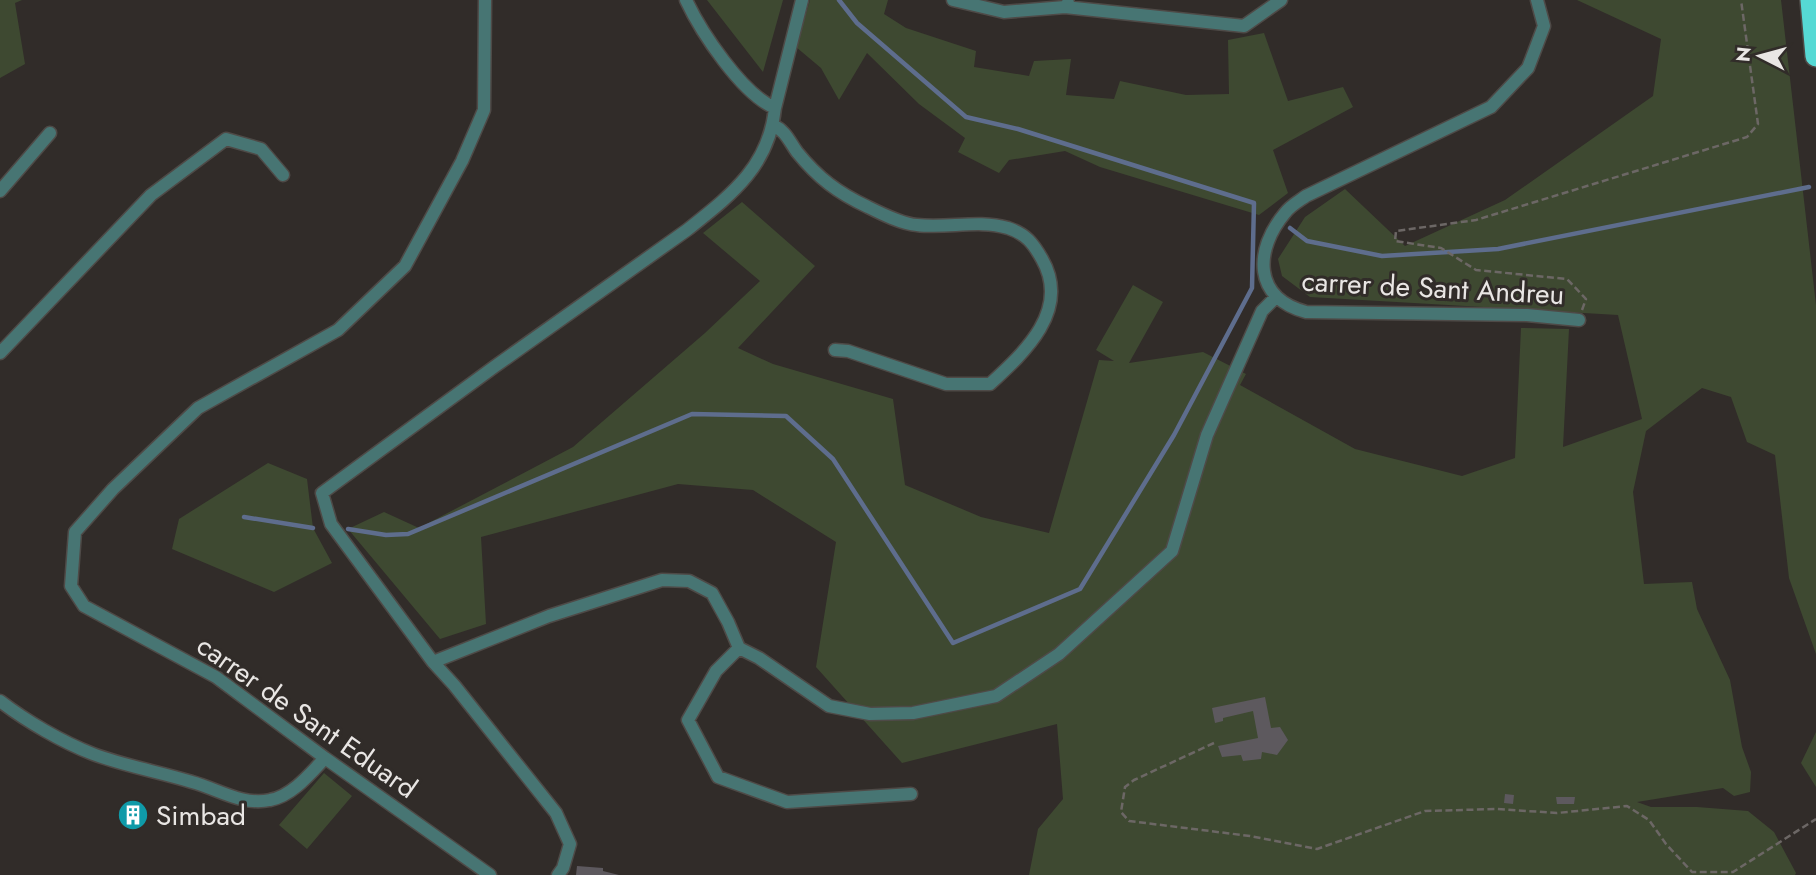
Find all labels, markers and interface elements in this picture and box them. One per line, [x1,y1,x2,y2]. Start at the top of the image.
north arrow [1725,21,1795,91]
text: N [1729,45,1758,63]
street label: carrer de Sant Andreu [1301,261,1565,315]
street label: carrer de Sant Eduard [189,625,425,809]
place label: Simbad [156,795,246,836]
building icon: Simbad [116,798,150,832]

